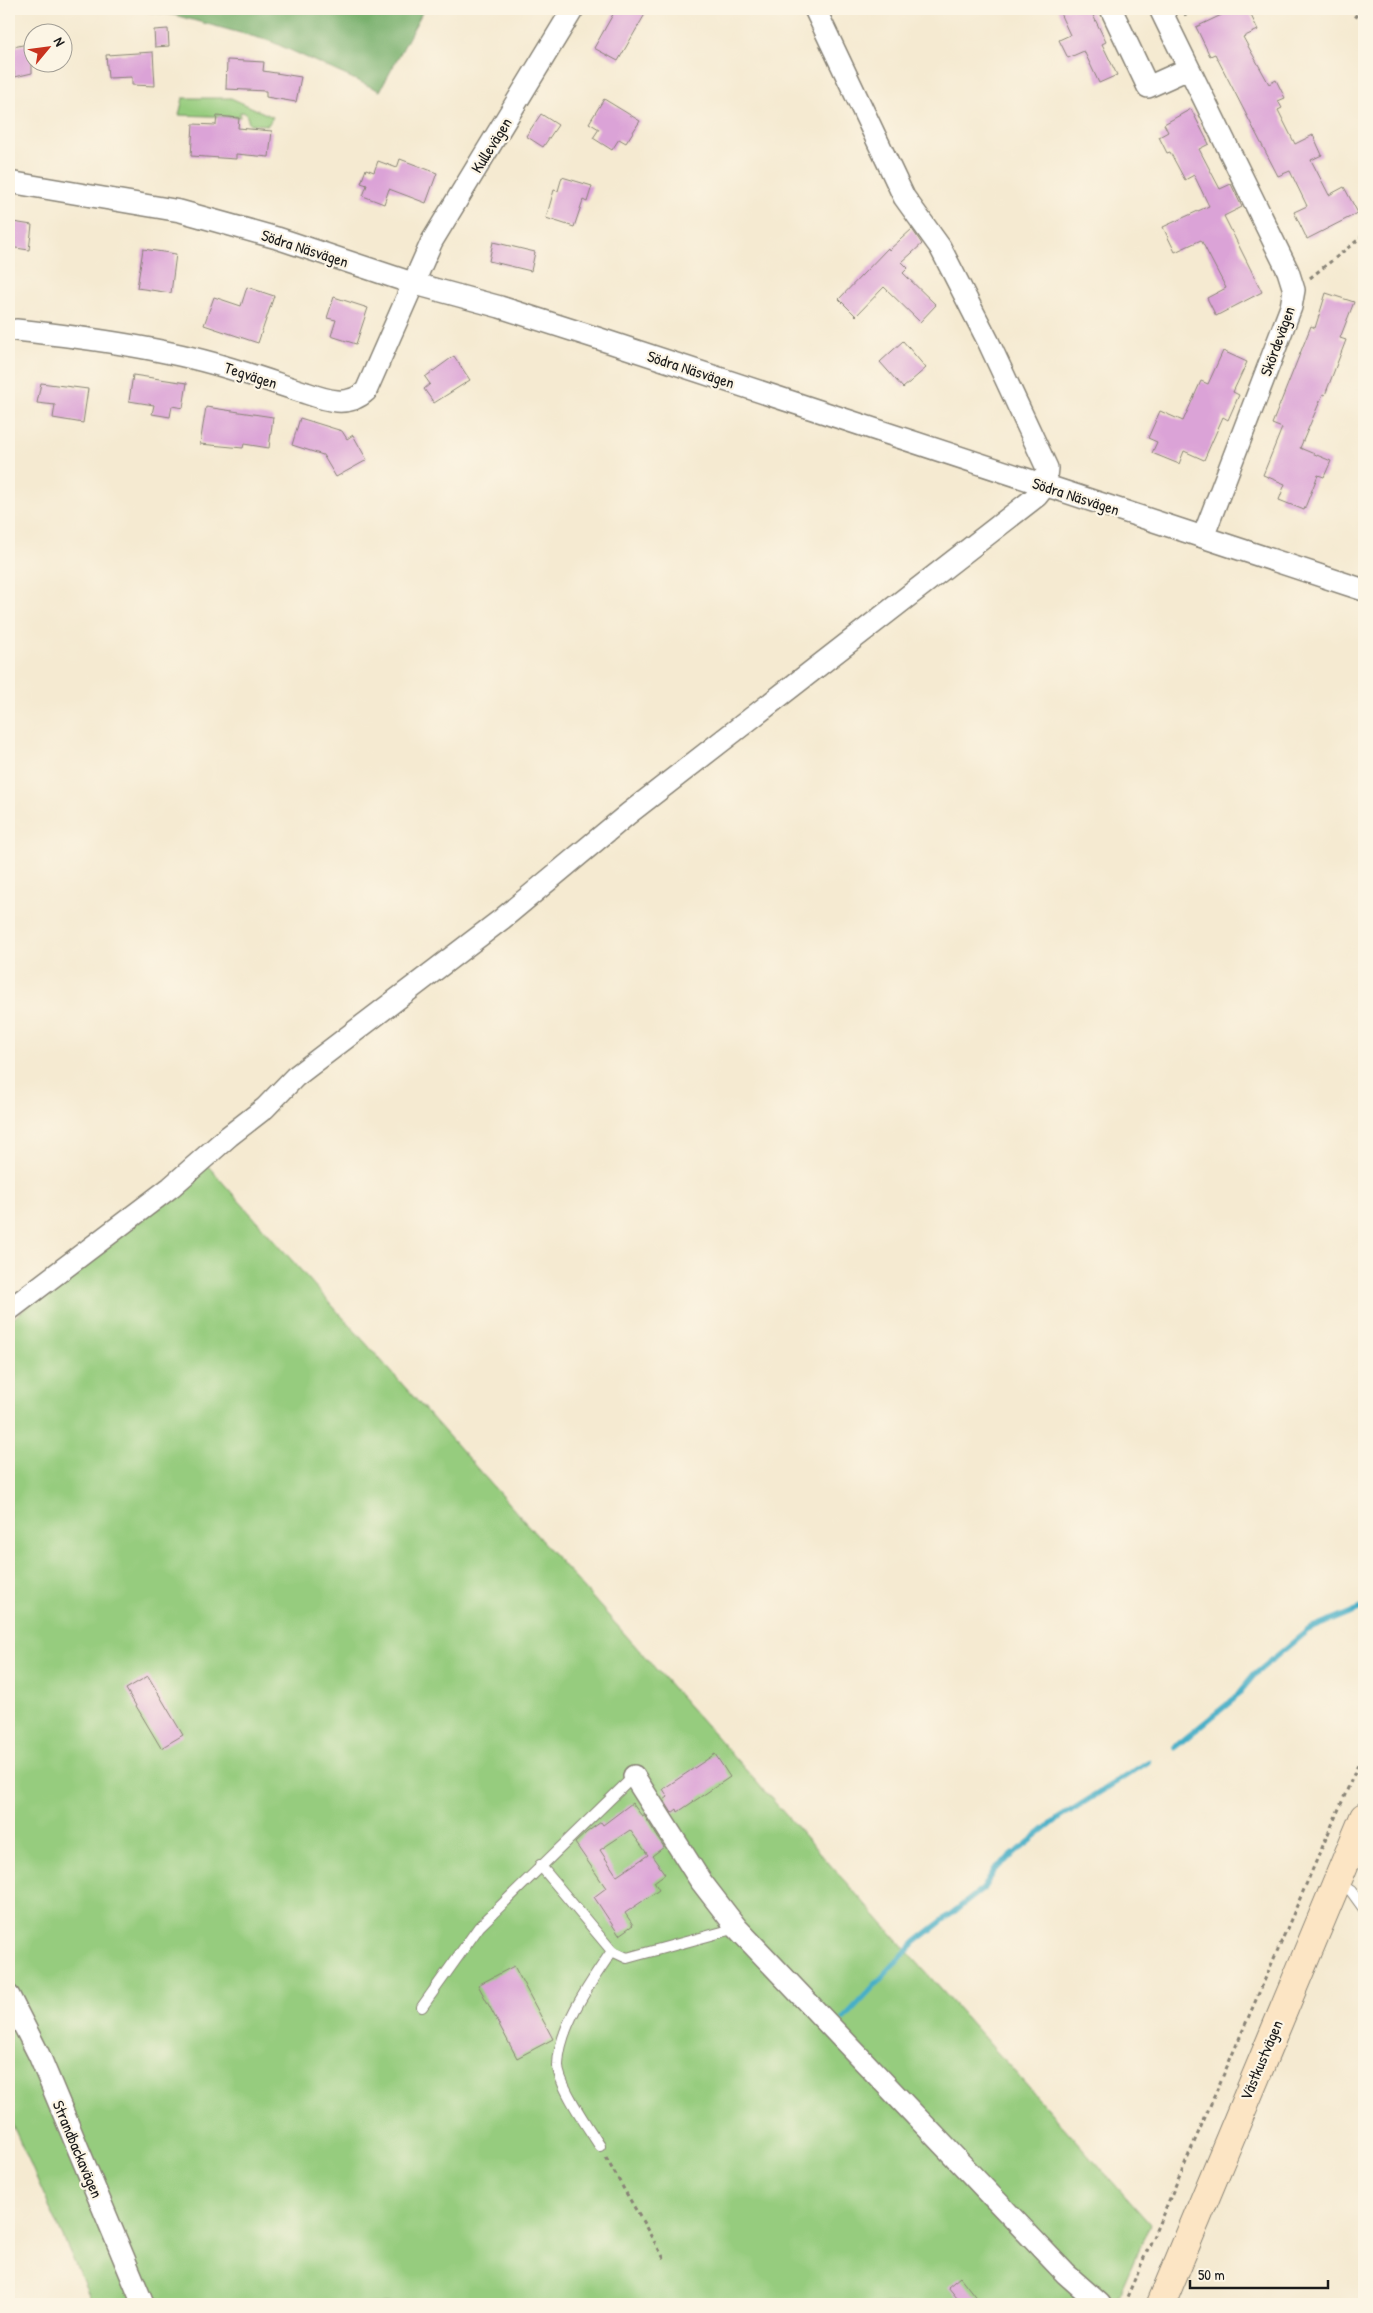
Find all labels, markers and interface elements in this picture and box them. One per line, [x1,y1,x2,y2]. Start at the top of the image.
north arrow [22,22,72,72]
text: N [50,34,70,50]
street label: Kullevägen [465,113,517,177]
street label: Södra Näsvägen [259,224,351,272]
street label: Skördevägen [1254,303,1300,379]
street label: Södra Näsvägen [645,345,737,393]
street label: Tegvägen [222,356,280,394]
street label: Södra Näsvägen [1030,472,1122,520]
street label: Västkustvägen [1234,2017,1288,2103]
street label: Strandbackavägen [48,2097,108,2201]
scale bar [1190,2258,1328,2290]
text: 50 m [1198,2264,1225,2285]

